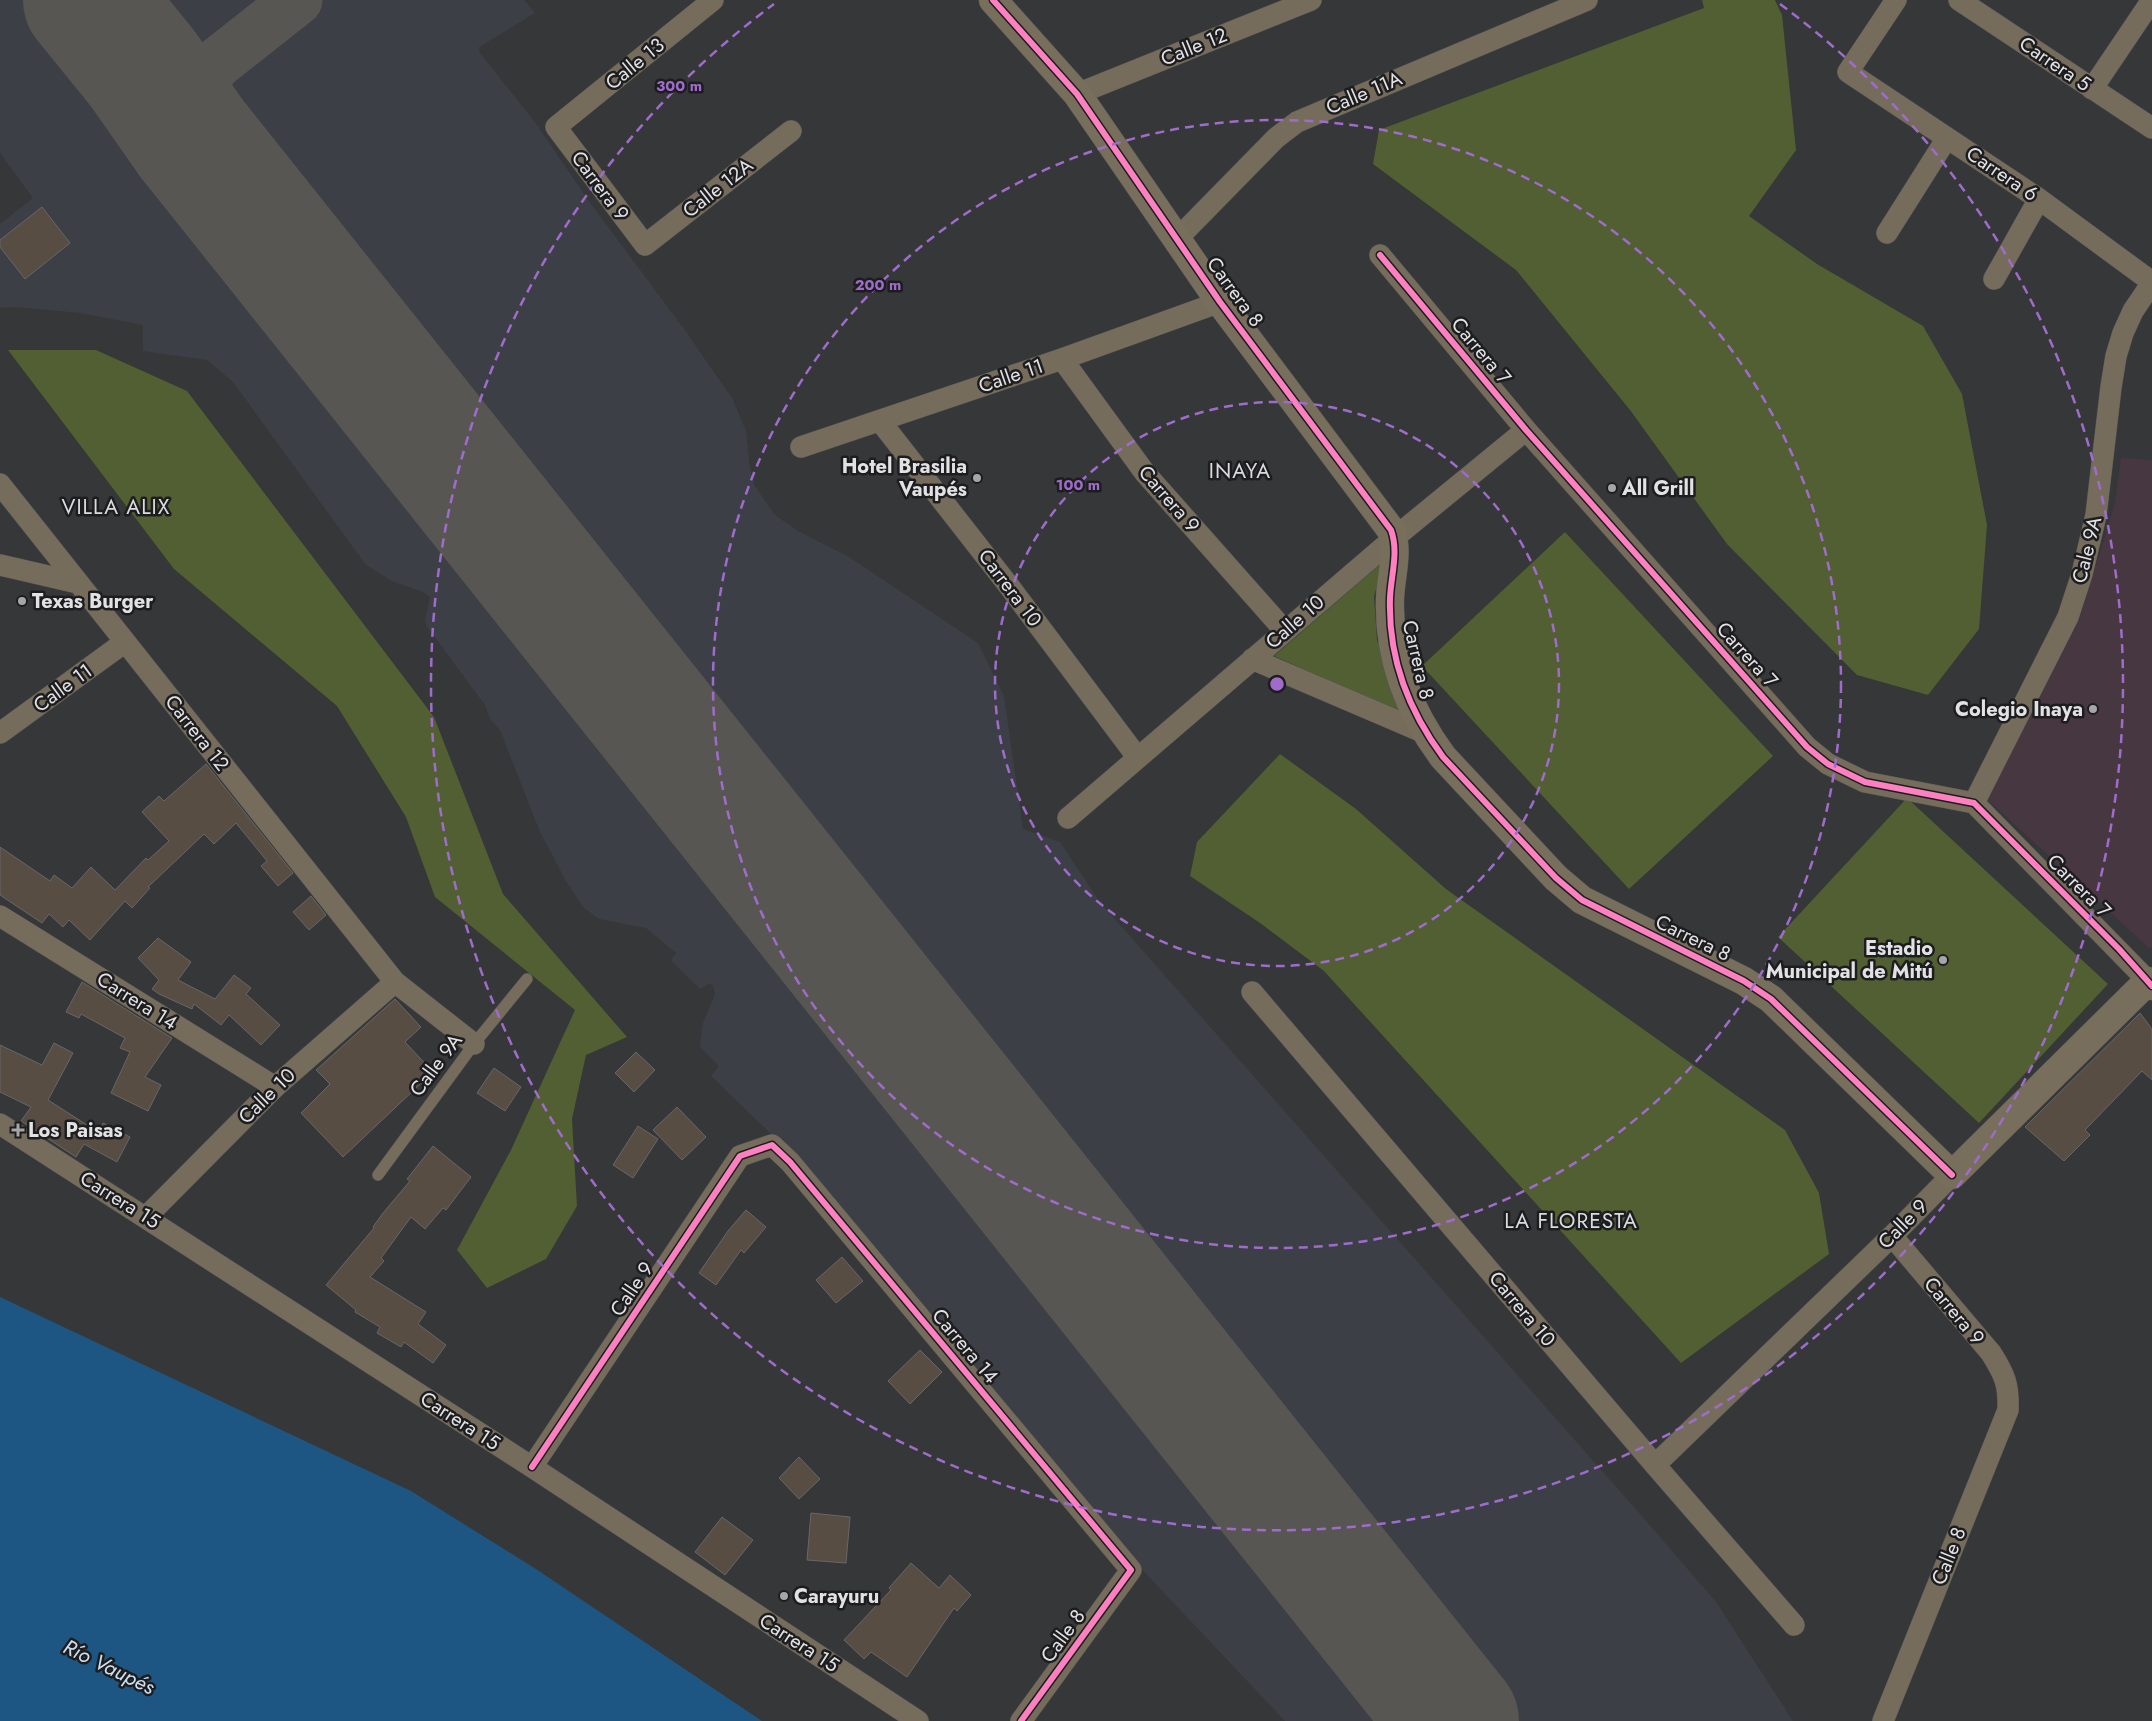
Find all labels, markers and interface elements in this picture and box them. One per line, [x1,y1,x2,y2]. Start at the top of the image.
street label: Calle 12 [1156,21,1232,73]
street label: Carrera 5 [2013,29,2097,99]
street label: Calle 13 [599,31,671,97]
street label: Calle 11A [1321,64,1407,122]
text: 300 m [656,75,702,97]
street label: Carrera 6 [1960,139,2044,209]
street label: Carrera 9 [564,145,636,227]
street label: Calle 12A [677,151,760,225]
street label: Carrera 8 [1200,251,1270,333]
text: 200 m [855,274,901,296]
street label: Carrera 7 [1444,311,1518,391]
street label: Calle 11 [975,351,1047,401]
place label: Hotel Brasilia Vaupés [842,452,967,504]
district label: INAYA [1209,456,1271,486]
street label: Carrera 9 [1131,459,1207,539]
marker: Hotel Brasilia Vaupés [971,472,983,484]
text: 100 m [1056,474,1100,496]
place label: All Grill [1621,474,1694,503]
marker: All Grill [1606,482,1618,494]
district label: VILLA ALIX [62,492,170,522]
street label: Cale 9A [2065,513,2109,586]
street label: Carrera 10 [971,543,1049,633]
place label: Texas Burger [32,587,154,616]
street label: Calle 10 [1259,588,1331,656]
marker: Texas Burger [16,595,28,607]
street label: Carrera 7 [1709,616,1785,695]
street label: Carrera 8 [1395,618,1441,702]
street label: Calle 11 [27,657,99,719]
centre of rings [1268,675,1286,693]
street label: Carrera 12 [158,689,236,777]
place label: Colegio Inaya [1955,695,2083,724]
marker: Colegio Inaya [2087,703,2099,715]
street label: Carrera 7 [2040,847,2118,925]
street label: Carrera 8 [1650,907,1736,969]
place label: Estadio Municipal de Mitú [1766,934,1933,986]
marker: Estadio Municipal de Mitú [1937,954,1949,966]
street label: Carrera 14 [91,965,183,1037]
street label: Calle 9A [403,1027,470,1103]
street label: Calle 10 [232,1061,302,1131]
place label: Los Paisas [28,1116,123,1145]
marker: Los Paisas [12,1124,24,1136]
street label: Carrera 15 [74,1164,166,1236]
street label: Calle 9 [1871,1192,1935,1256]
district label: LA FLORESTA [1504,1206,1638,1236]
street label: Calle 9 [603,1256,661,1322]
street label: Carrera 10 [1482,1265,1562,1353]
street label: Carrera 9 [1917,1271,1991,1351]
street label: Carrera 14 [925,1302,1005,1390]
street label: Carrera 15 [414,1384,506,1458]
street label: Calle 8 [1924,1523,1974,1589]
place label: Carayuru [794,1582,879,1611]
marker: Carayuru [778,1590,790,1602]
street label: Calle 8 [1034,1603,1092,1669]
street label: Carrera 15 [753,1606,845,1680]
water label: Río Vaupés [58,1632,160,1702]

